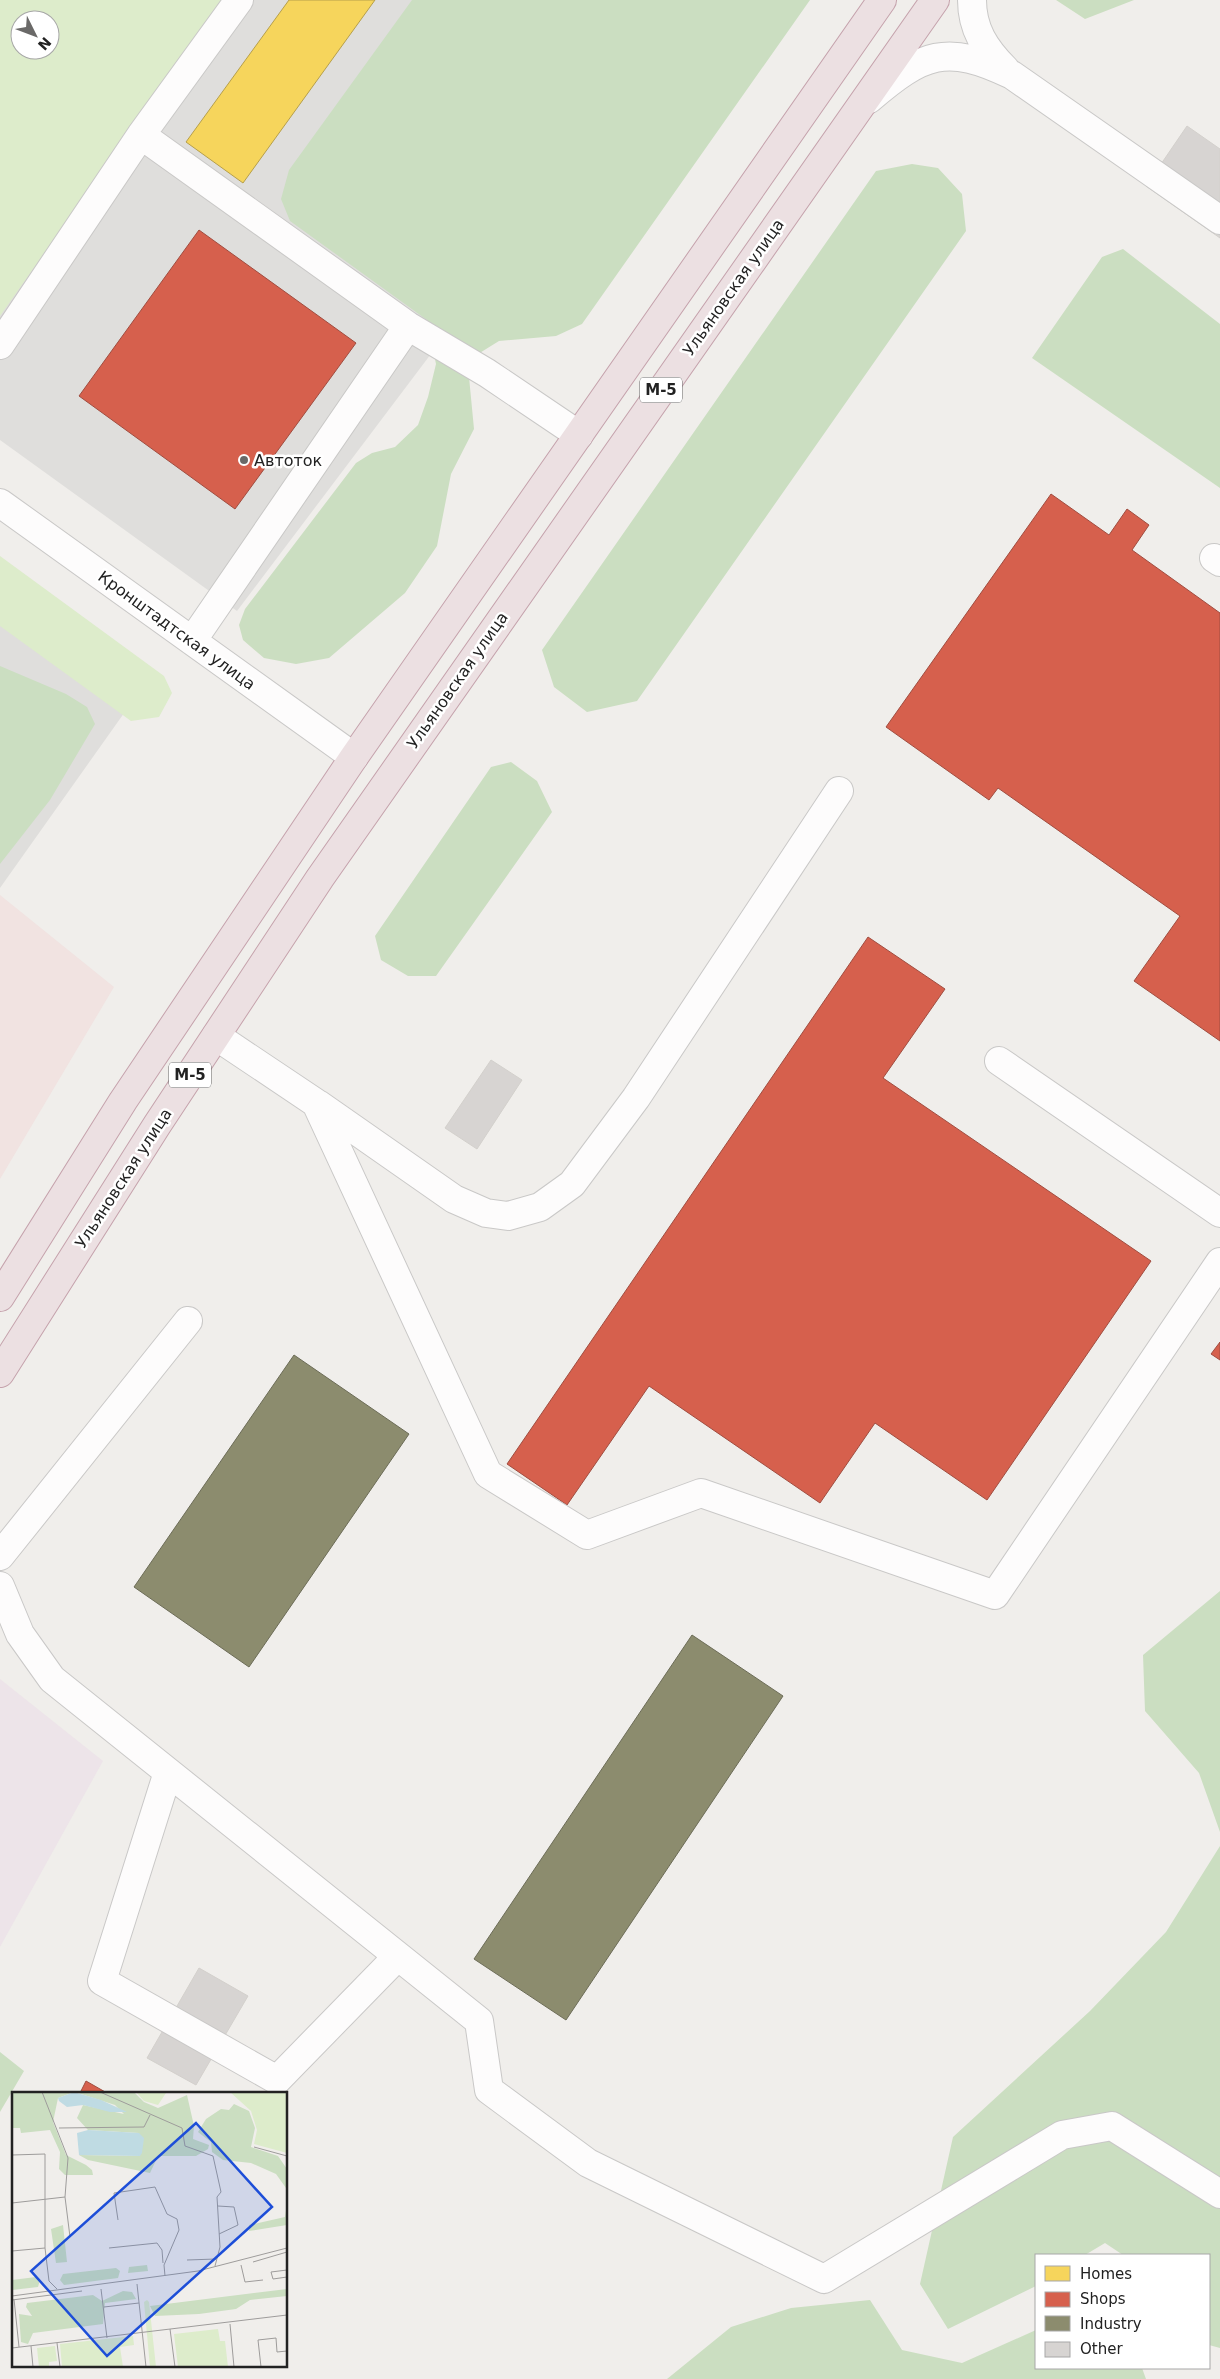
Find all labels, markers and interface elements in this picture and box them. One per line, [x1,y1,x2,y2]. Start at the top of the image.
north arrow [10,10,60,60]
text: N [35,34,55,53]
street label: Ульяновская улица [679,215,788,359]
road number: М-5 [640,378,682,402]
place label: Автоток [254,451,323,470]
marker: Автоток [238,454,250,466]
street label: Кронштадтская улица [94,567,259,694]
street label: Ульяновская улица [403,608,512,752]
road number: М-5 [169,1062,211,1088]
street label: Ульяновская улица [71,1105,176,1252]
inset map [12,2092,288,2366]
legend [1035,2254,1210,2369]
text: Homes [1080,2265,1132,2283]
text: Shops [1080,2290,1126,2308]
text: Industry [1080,2315,1142,2333]
text: Other [1080,2340,1123,2358]

